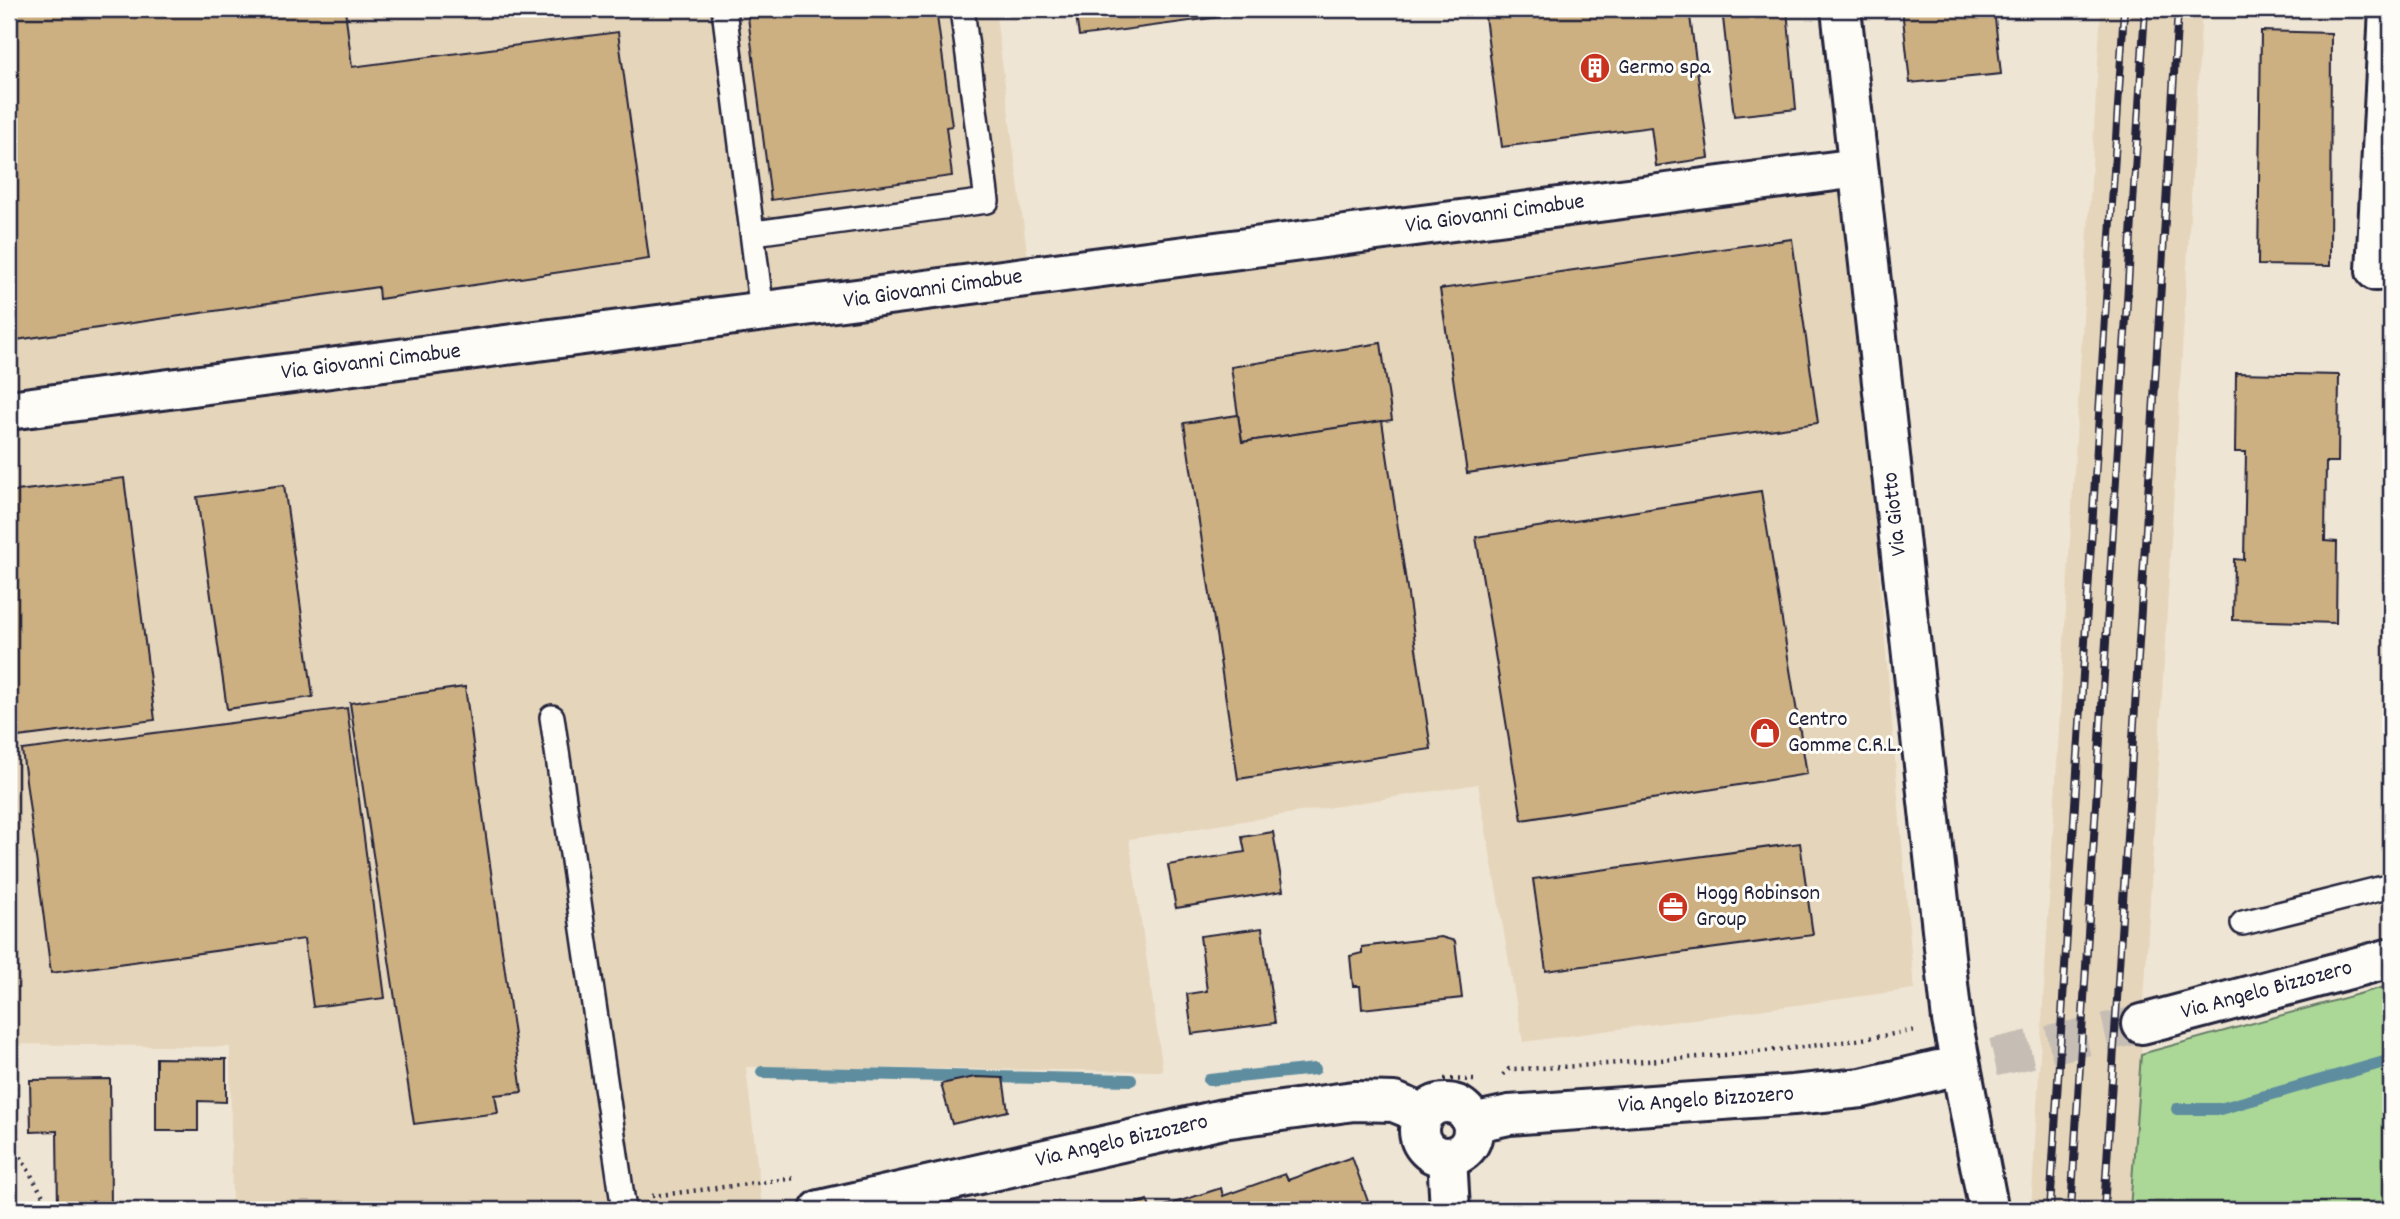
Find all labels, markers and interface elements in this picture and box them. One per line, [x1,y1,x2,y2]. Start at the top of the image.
building icon: Germo spa [1578,51,1612,85]
place label: Germo spa [1618,52,1712,85]
street label: Via Giovanni Cimabue [1403,186,1587,244]
street label: Via Giovanni Cimabue [841,261,1025,319]
street label: Via Giovanni Cimabue [279,336,463,390]
street label: Via Giotto [1875,470,1917,558]
place label: Centro Gomme C.R.L. [1788,704,1900,763]
shop icon: Centro Gomme C.R.L. [1748,716,1782,750]
place label: Hogg Robinson Group [1696,878,1820,937]
office icon: Hogg Robinson Group [1656,890,1690,924]
street label: Via Angelo Bizzozero [2178,952,2356,1030]
street label: Via Angelo Bizzozero [1617,1078,1795,1124]
street label: Via Angelo Bizzozero [1032,1106,1212,1178]

